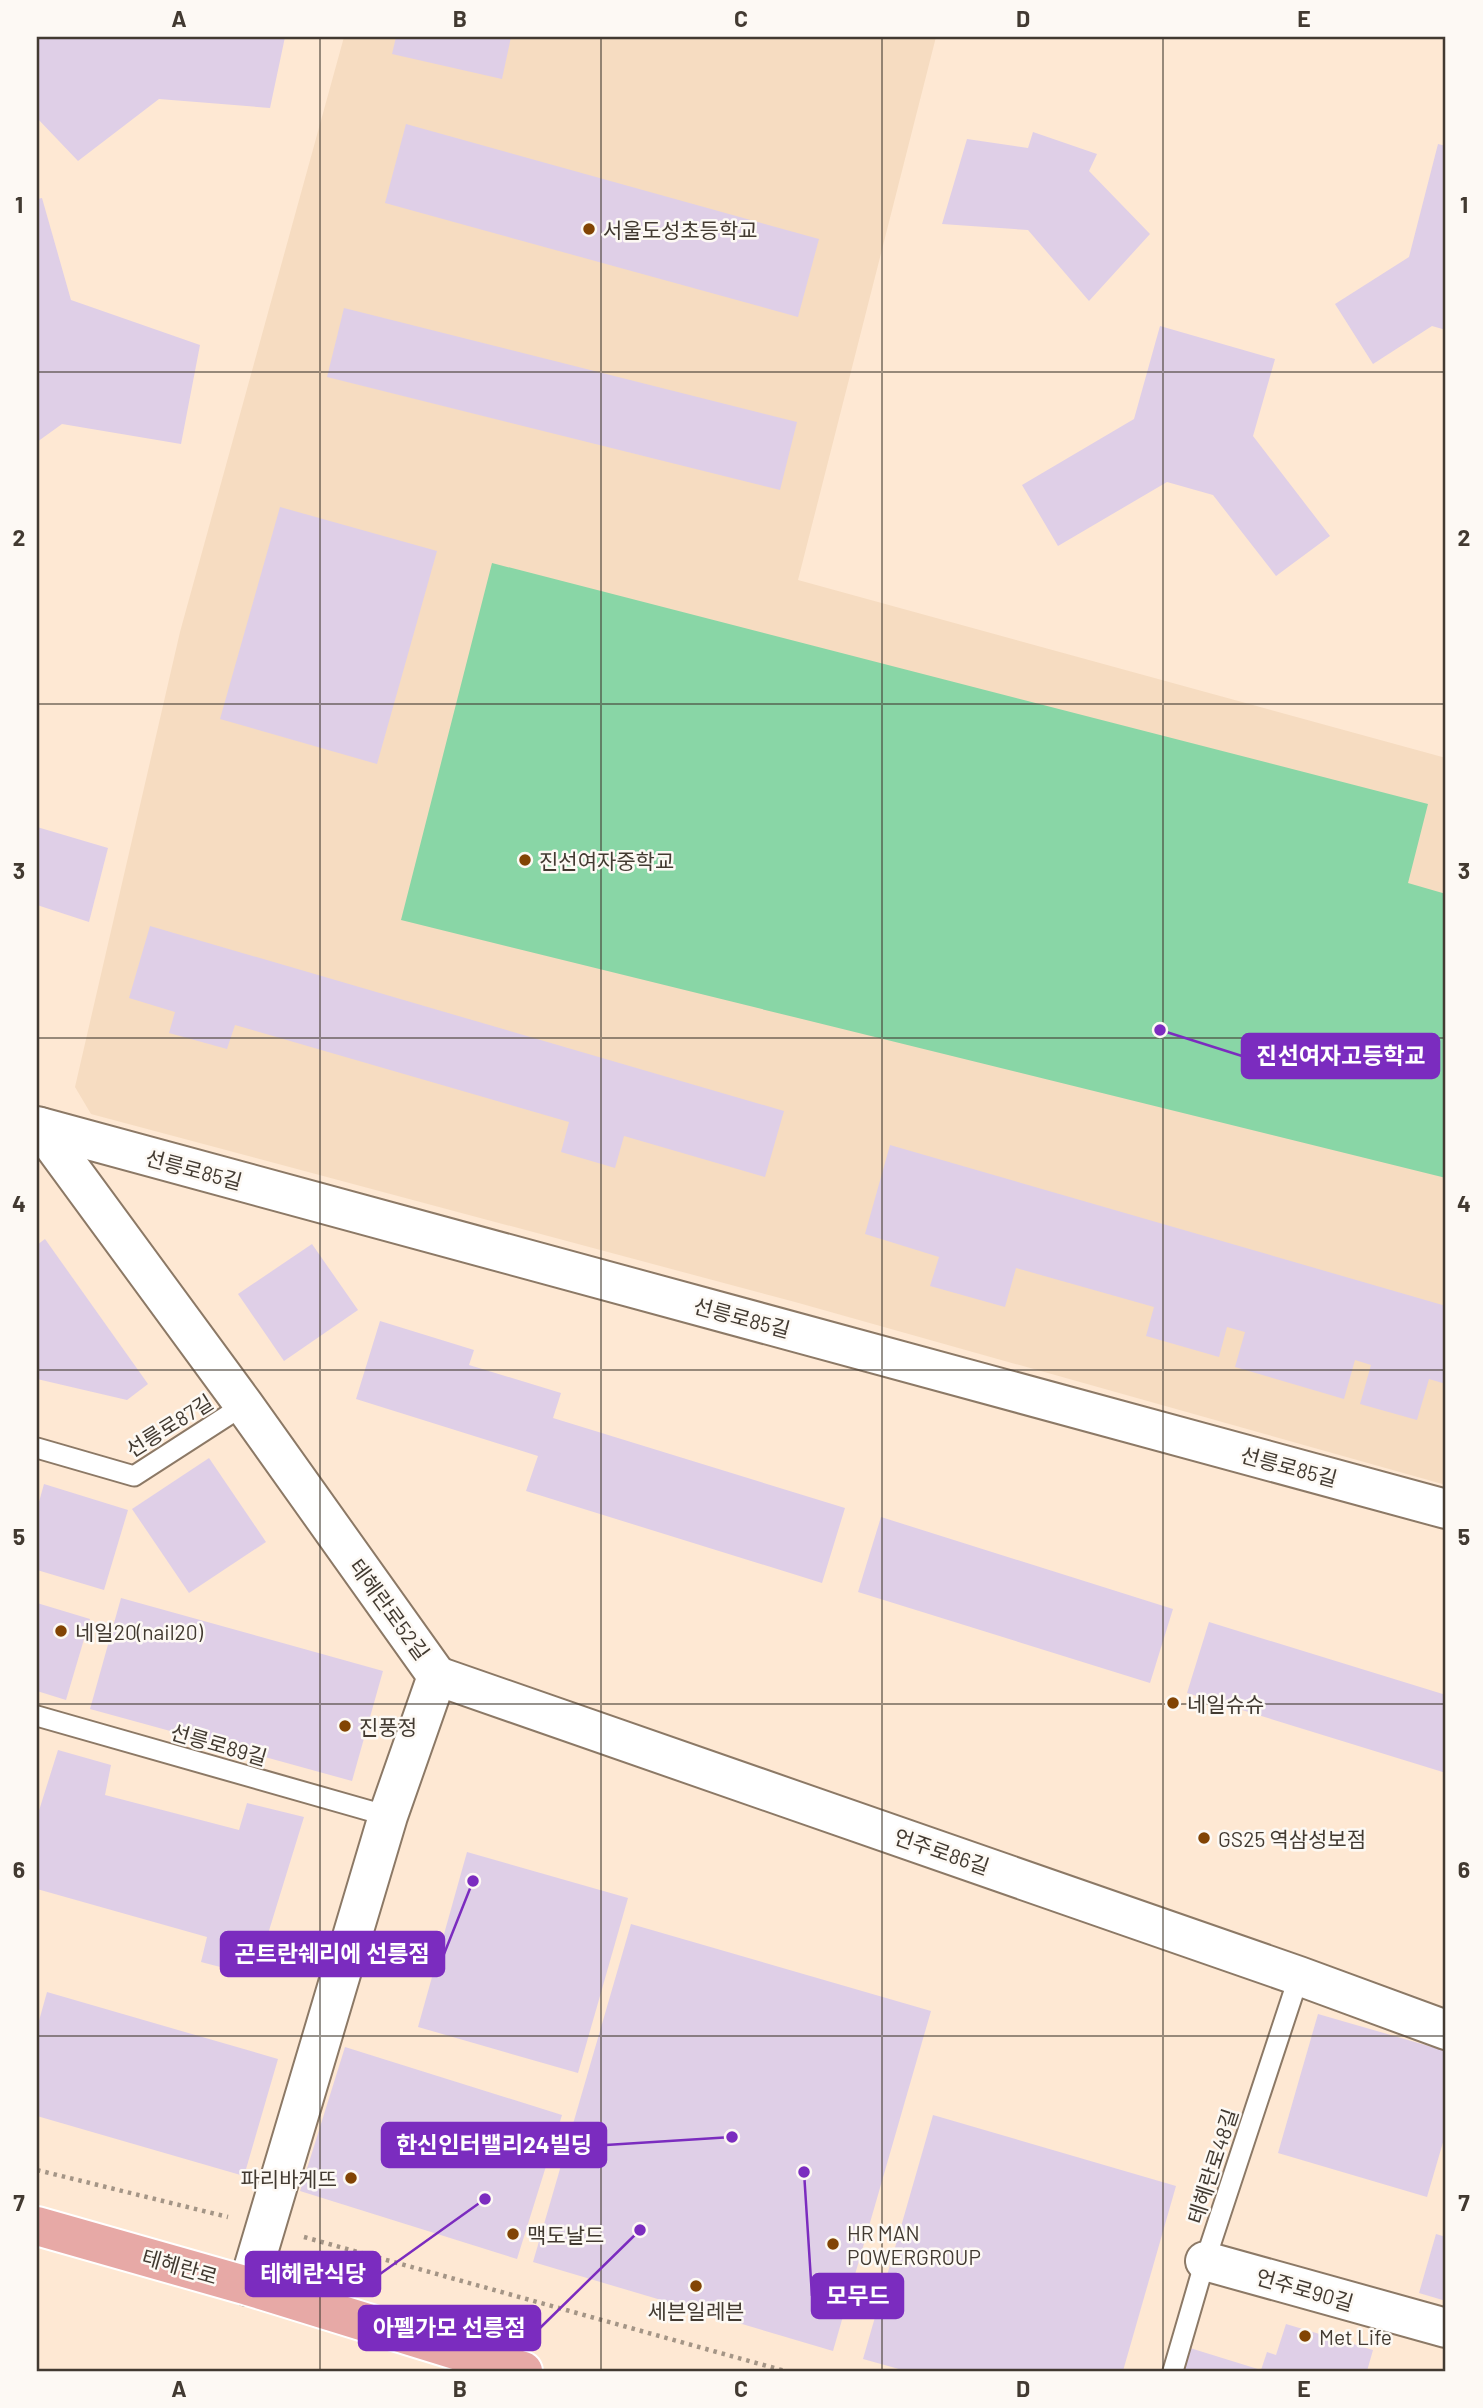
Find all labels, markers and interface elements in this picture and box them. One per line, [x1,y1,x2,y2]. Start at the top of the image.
text: A [171,4,187,32]
text: B [453,4,467,32]
text: C [734,4,748,32]
text: D [1016,4,1030,32]
text: E [1297,4,1311,32]
text: 1 [15,190,23,218]
text: 1 [1460,190,1468,218]
place label: 서울도성초등학교 [603,217,758,242]
marker: 서울도성초등학교 [581,221,597,237]
text: 2 [13,523,25,551]
text: 2 [1458,523,1470,551]
place label: 진선여자중학교 [539,848,674,873]
marker: 진선여자중학교 [517,852,533,868]
text: 3 [13,856,25,884]
text: 3 [1458,856,1470,884]
callout: 진선여자고등학교 [1242,1034,1439,1078]
text: 진선여자고등학교 [1256,1041,1426,1069]
street label: 선릉로85길 [143,1144,245,1194]
text: 4 [12,1189,26,1217]
text: 4 [1457,1189,1471,1217]
street label: 선릉로85길 [691,1292,793,1342]
street label: 선릉로87길 [121,1388,217,1462]
street label: 선릉로85길 [1238,1441,1340,1491]
text: 5 [13,1522,25,1550]
text: 5 [1458,1522,1470,1550]
street label: 테헤란로52길 [345,1554,435,1664]
place label: 네일20(nail20) [75,1619,204,1644]
marker: 네일20(nail20) [53,1623,69,1639]
place label: 네일슈슈 [1187,1691,1264,1716]
marker: 네일슈슈 [1165,1695,1181,1711]
place label: 진풍정 [359,1714,417,1739]
street label: 선릉로89길 [168,1718,270,1770]
marker: 진풍정 [337,1718,353,1734]
street label: 언주로86길 [891,1823,993,1879]
place label: GS25 역삼성보점 [1218,1826,1366,1851]
marker: GS25 역삼성보점 [1196,1830,1212,1846]
text: 6 [13,1855,25,1883]
text: 6 [1458,1855,1470,1883]
callout: 곤트란쉐리에 선릉점 [221,1932,444,1976]
text: 곤트란쉐리에 선릉점 [234,1939,430,1967]
street label: 테헤란로48길 [1182,2105,1242,2227]
callout: 한신인터밸리24빌딩 [382,2123,606,2167]
text: 한신인터밸리24빌딩 [396,2130,592,2158]
place label: 파리바게뜨 [240,2166,337,2191]
marker: 파리바게뜨 [343,2170,359,2186]
text: 7 [13,2188,25,2216]
text: 7 [1458,2188,1470,2216]
place label: HR MAN POWERGROUP [847,2220,981,2269]
place label: 맥도날드 [527,2222,604,2247]
marker: 맥도날드 [505,2226,521,2242]
marker: HR MAN POWERGROUP [825,2236,841,2252]
street label: 테헤란로 [139,2243,221,2289]
callout: 테헤란식당 [246,2252,380,2296]
text: 테헤란식당 [260,2259,366,2287]
street label: 언주로90길 [1253,2263,1357,2315]
callout: 모무드 [812,2274,903,2318]
marker: 세븐일레븐 [688,2278,704,2294]
text: 모무드 [826,2281,890,2309]
place label: 세븐일레븐 [648,2298,744,2323]
callout: 아펠가모 선릉점 [359,2306,540,2350]
text: 아펠가모 선릉점 [373,2313,525,2341]
place label: Met Life [1319,2324,1392,2349]
marker: Met Life [1297,2328,1313,2344]
text: A [171,2374,187,2402]
text: B [453,2374,467,2402]
text: C [734,2374,748,2402]
text: D [1016,2374,1030,2402]
text: E [1297,2374,1311,2402]

